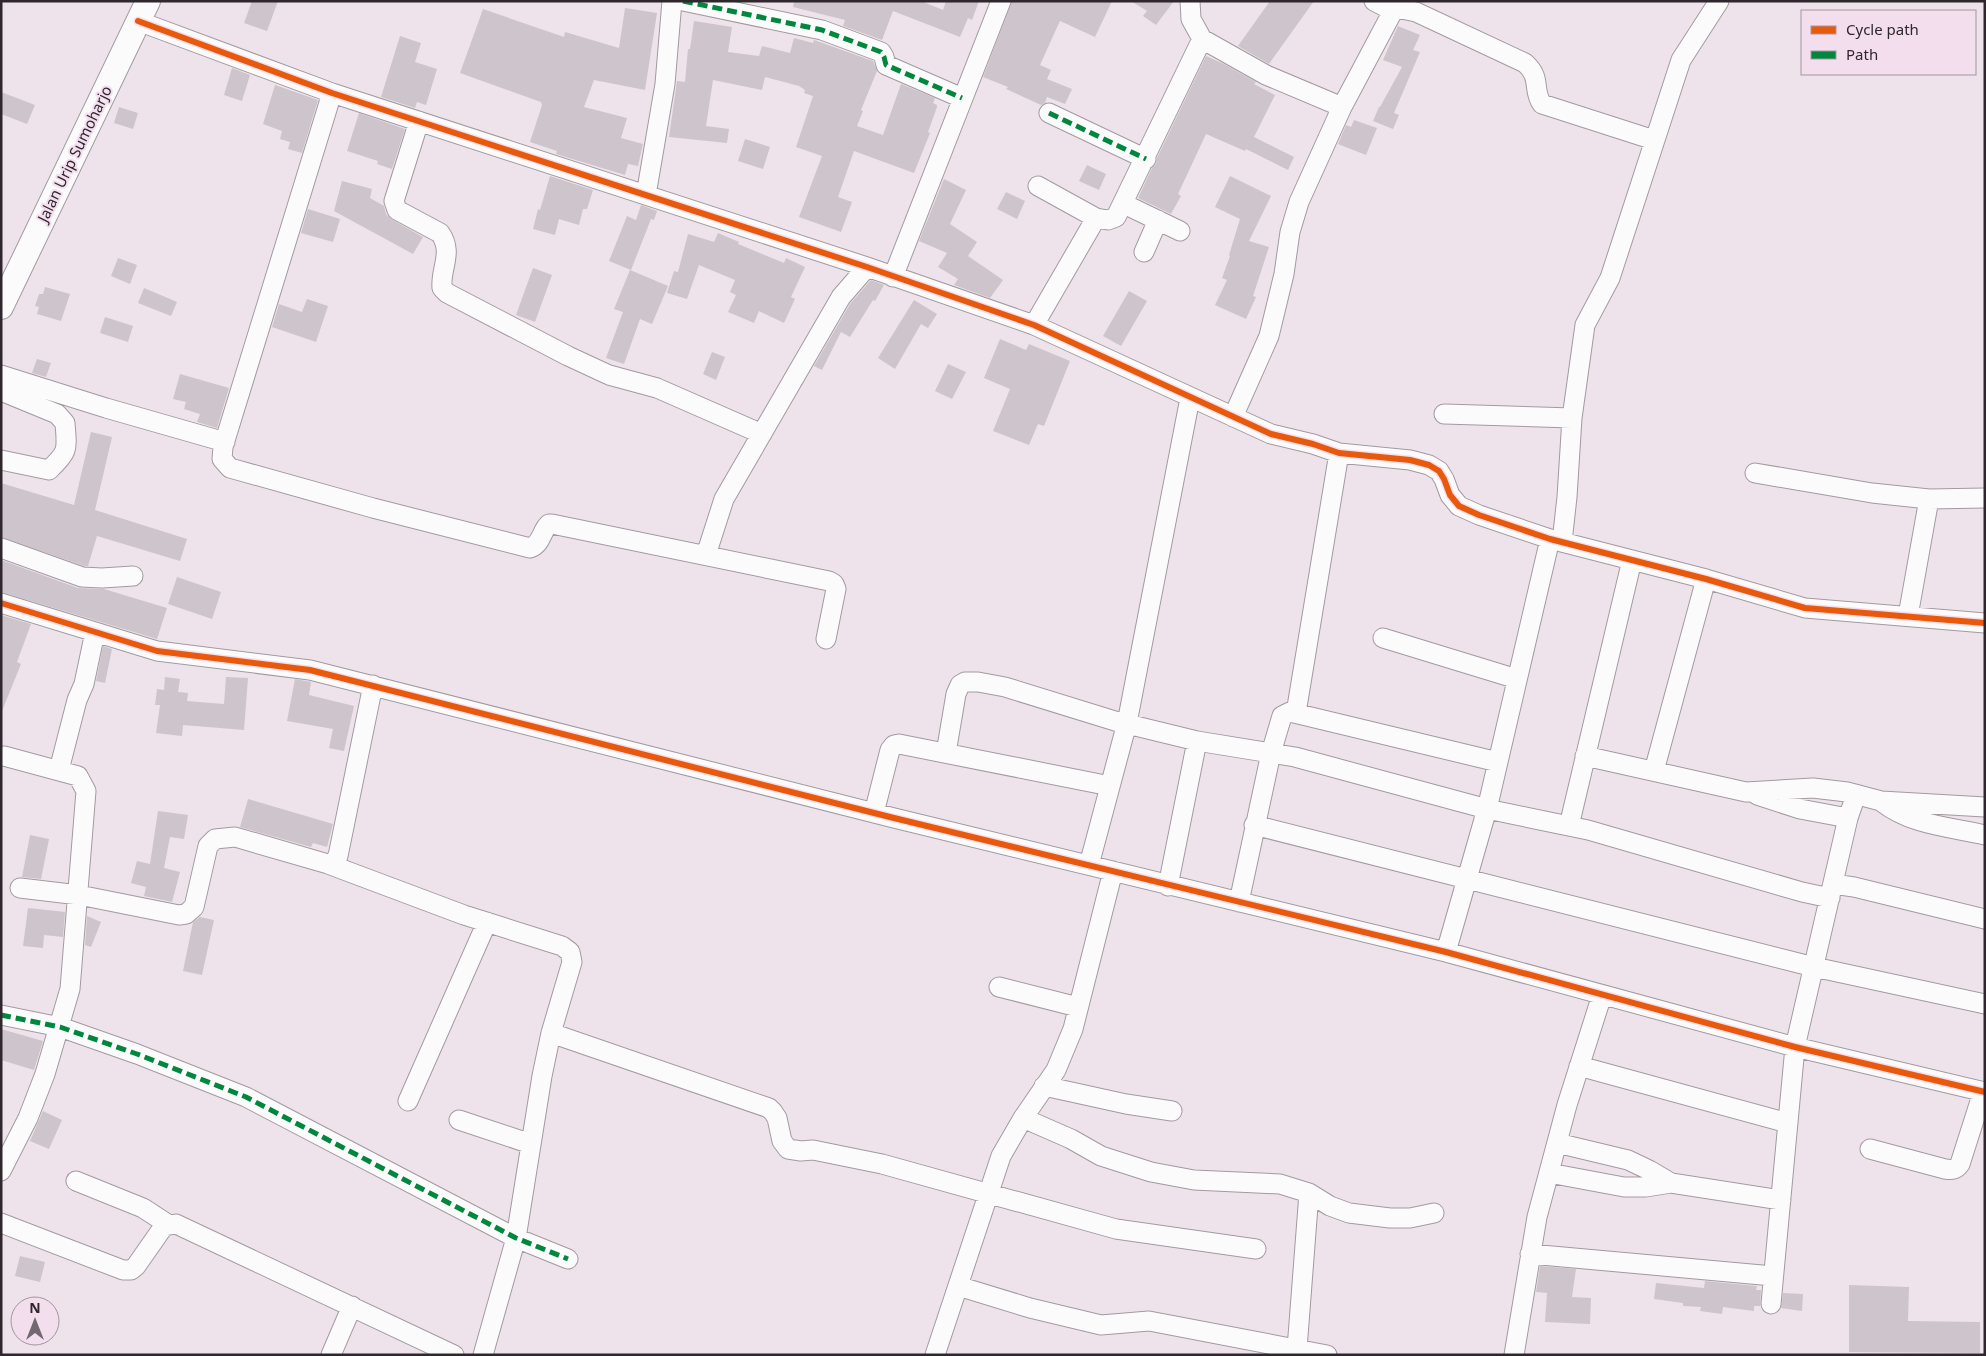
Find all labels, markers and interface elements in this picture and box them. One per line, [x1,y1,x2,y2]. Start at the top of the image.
legend [1801,10,1976,75]
text: Cycle path [1846,19,1919,39]
text: Path [1846,44,1878,64]
street label: Jalan Urip Sumoharjo [31,82,116,227]
north arrow [10,1296,60,1346]
text: N [29,1298,41,1317]

